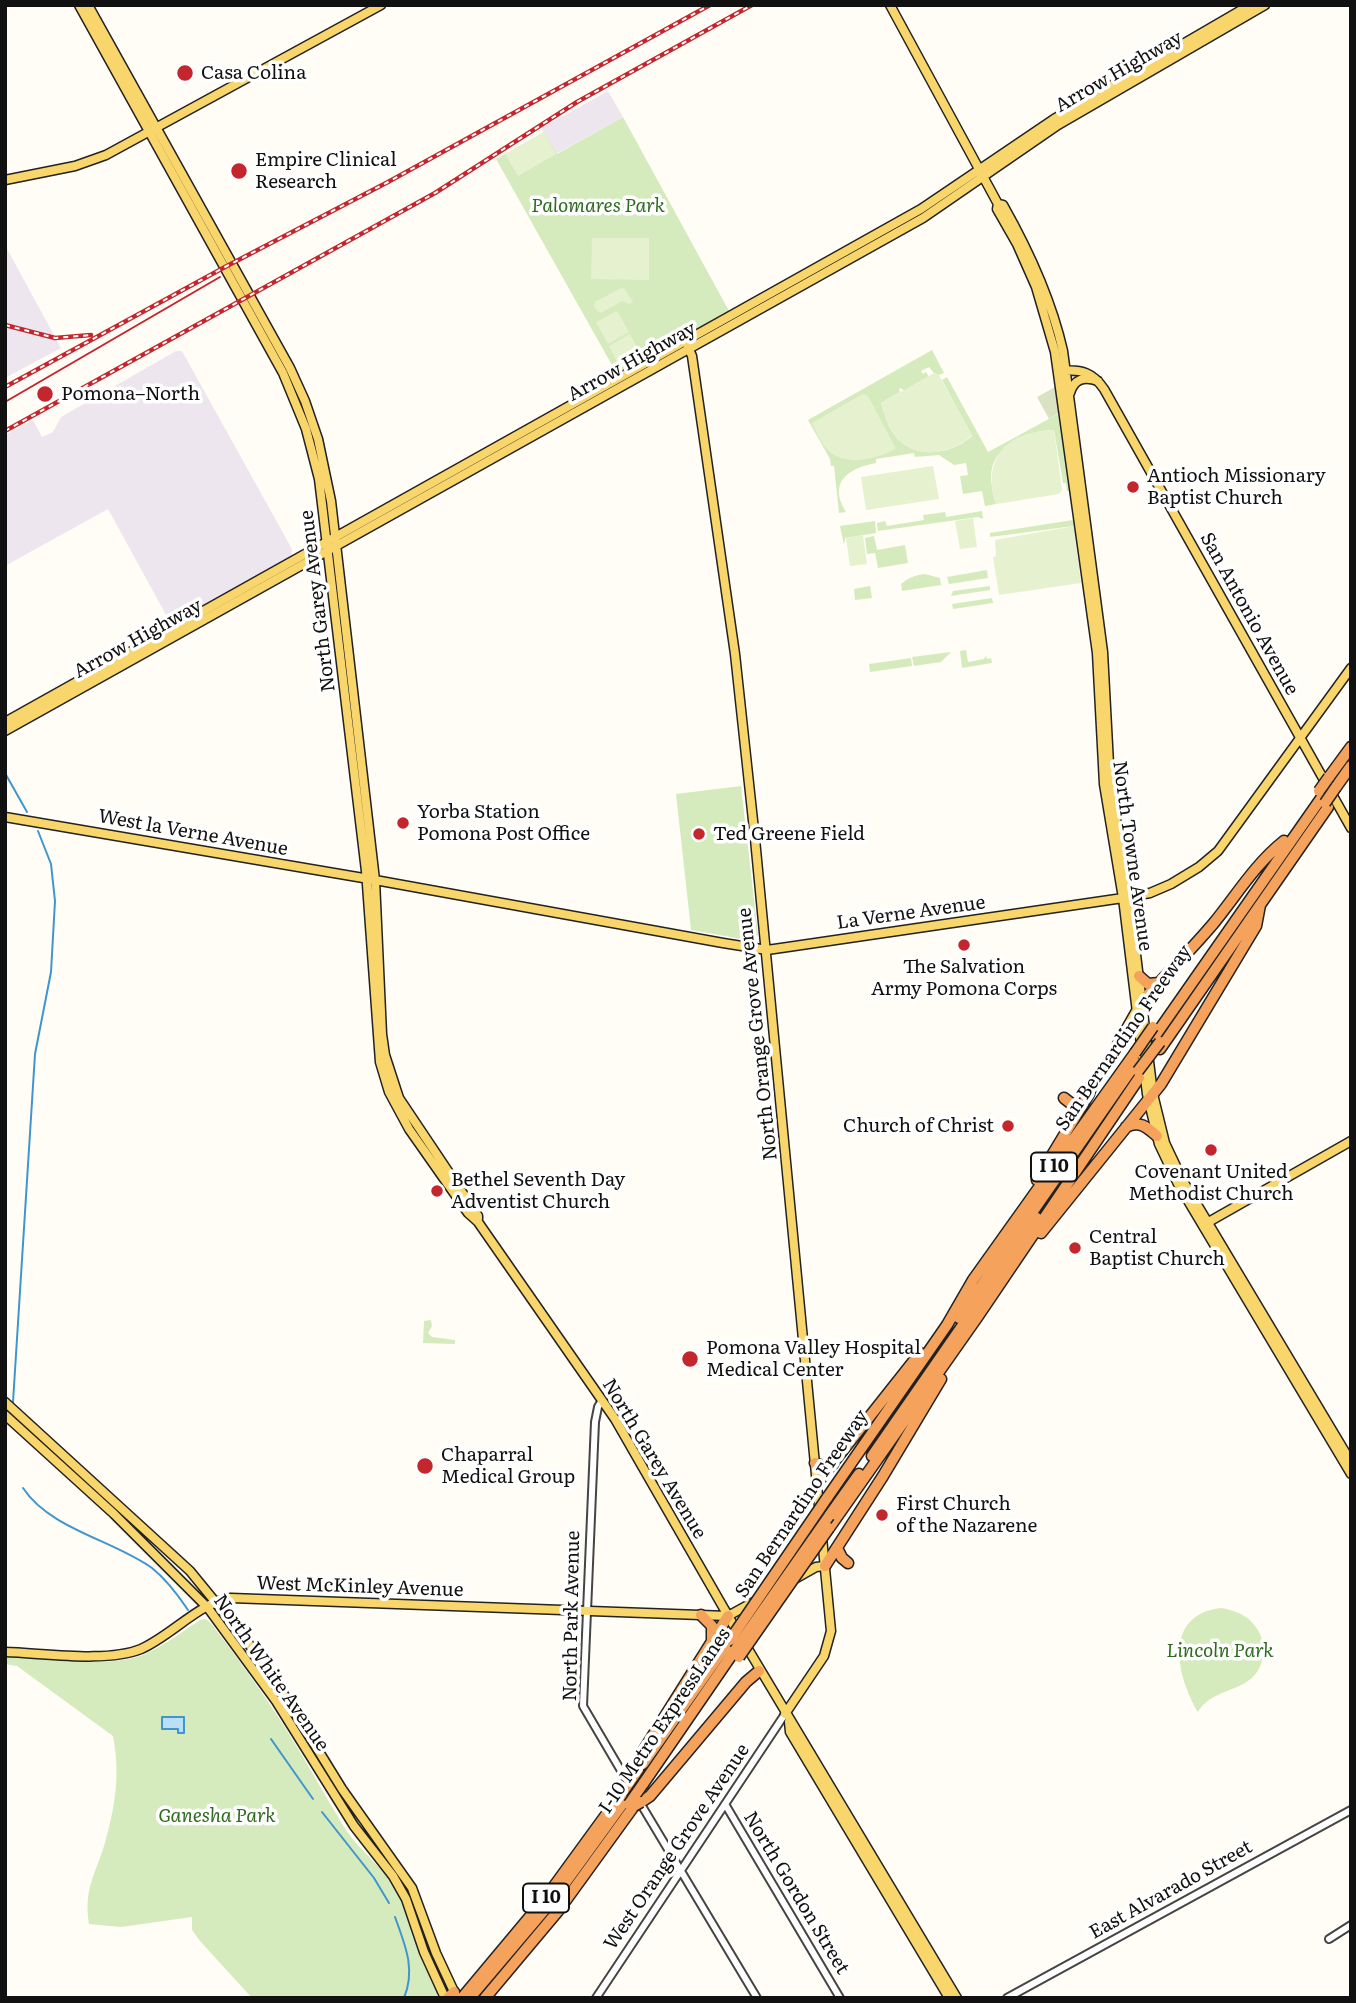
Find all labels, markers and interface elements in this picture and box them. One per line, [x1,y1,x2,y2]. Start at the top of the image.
street label: Arrow Highway [1051,26,1187,118]
place label: Casa Colina [201,62,306,84]
marker: Casa Colina [175,63,195,83]
place label: Empire Clinical Research [255,149,397,193]
marker: Empire Clinical Research [229,161,249,181]
park label: Palomares Park [531,195,665,217]
street label: Arrow Highway [564,317,700,407]
place label: Pomona–North [61,383,200,405]
marker: Pomona–North [35,384,55,404]
place label: Antioch Missionary Baptist Church [1147,465,1326,509]
marker: Antioch Missionary Baptist Church [1125,479,1141,495]
street label: North Garey Avenue [296,509,340,693]
street label: San Antonio Avenue [1195,529,1303,699]
street label: Arrow Highway [70,594,206,684]
street label: North Towne Avenue [1107,759,1157,953]
place label: Yorba Station Pomona Post Office [417,801,590,845]
street label: West la Verne Avenue [96,805,290,861]
marker: Yorba Station Pomona Post Office [395,815,411,831]
place label: Ted Greene Field [713,823,865,845]
marker: Ted Greene Field [691,826,707,842]
street label: La Verne Avenue [835,891,987,935]
street label: North Orange Grove Avenue [733,907,783,1161]
marker: The Salvation Army Pomona Corps [956,937,972,953]
street label: San Bernardino Freeway [1051,941,1197,1135]
place label: The Salvation Army Pomona Corps [871,956,1057,1000]
place label: Church of Christ [843,1115,994,1137]
marker: Church of Christ [1000,1118,1016,1134]
marker: Covenant United Methodist Church [1203,1142,1219,1158]
road number: I 10 [1031,1152,1077,1182]
place label: Covenant United Methodist Church [1128,1161,1294,1205]
place label: Bethel Seventh Day Adventist Church [451,1169,625,1213]
marker: Bethel Seventh Day Adventist Church [429,1183,445,1199]
place label: Central Baptist Church [1089,1226,1225,1270]
marker: Central Baptist Church [1067,1240,1083,1256]
place label: Pomona Valley Hospital Medical Center [706,1337,921,1381]
marker: Pomona Valley Hospital Medical Center [680,1349,700,1369]
street label: North Garey Avenue [597,1375,711,1543]
street label: San Bernardino Freeway [731,1406,873,1602]
place label: Chaparral Medical Group [441,1444,575,1488]
marker: Chaparral Medical Group [415,1456,435,1476]
place label: First Church of the Nazarene [896,1493,1037,1537]
marker: First Church of the Nazarene [874,1507,890,1523]
street label: North Park Avenue [559,1530,585,1702]
street label: West McKinley Avenue [256,1572,464,1602]
street label: North White Avenue [208,1590,334,1756]
street label: I-10 Metro ExpressLanes [594,1624,736,1818]
park label: Lincoln Park [1166,1640,1274,1662]
street label: West Orange Grove Avenue [599,1740,755,1954]
park label: Ganesha Park [158,1805,276,1827]
street label: North Gordon Street [738,1807,854,1979]
street label: East Alvarado Street [1086,1836,1256,1944]
road number: I 10 [523,1884,569,1912]

